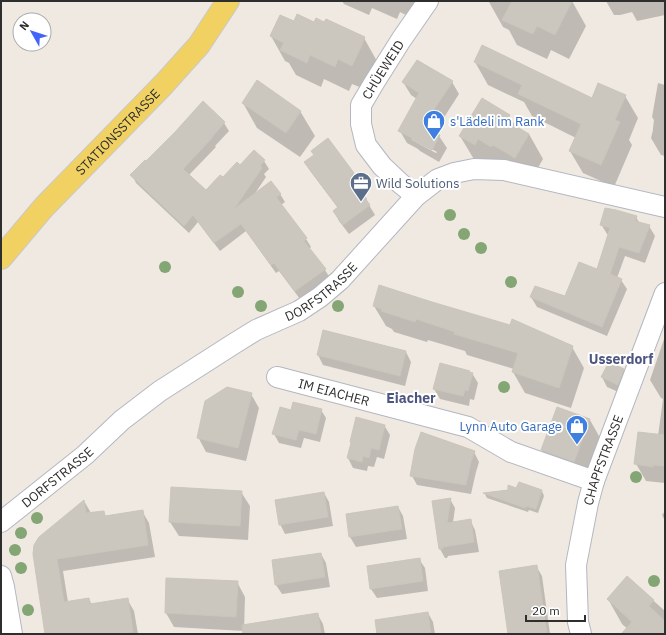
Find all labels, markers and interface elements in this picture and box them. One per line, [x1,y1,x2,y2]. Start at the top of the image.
north arrow [12,12,52,52]
text: N [16,18,32,33]
street label: CHÜEWEID [358,37,408,102]
street label: STATIONSSTRASSE [72,85,164,179]
shop icon: s'Lädeli im Rank [421,108,447,141]
place label: s'Lädeli im Rank [450,113,545,130]
office icon: Wild Solutions [348,170,374,203]
place label: Wild Solutions [376,175,460,192]
street label: DORFSTRASSE [282,259,361,325]
district label: Usserdorf [589,350,653,368]
street label: IM EIACHER [296,375,371,410]
district label: Eiacher [386,389,436,407]
shop icon: Lynn Auto Garage [564,413,590,446]
street label: CHAPFSTRASSE [580,413,627,507]
place label: Lynn Auto Garage [460,418,562,435]
street label: DORFSTRASSE [18,443,97,511]
scale bar [526,597,585,623]
text: 20 m [532,603,560,618]

